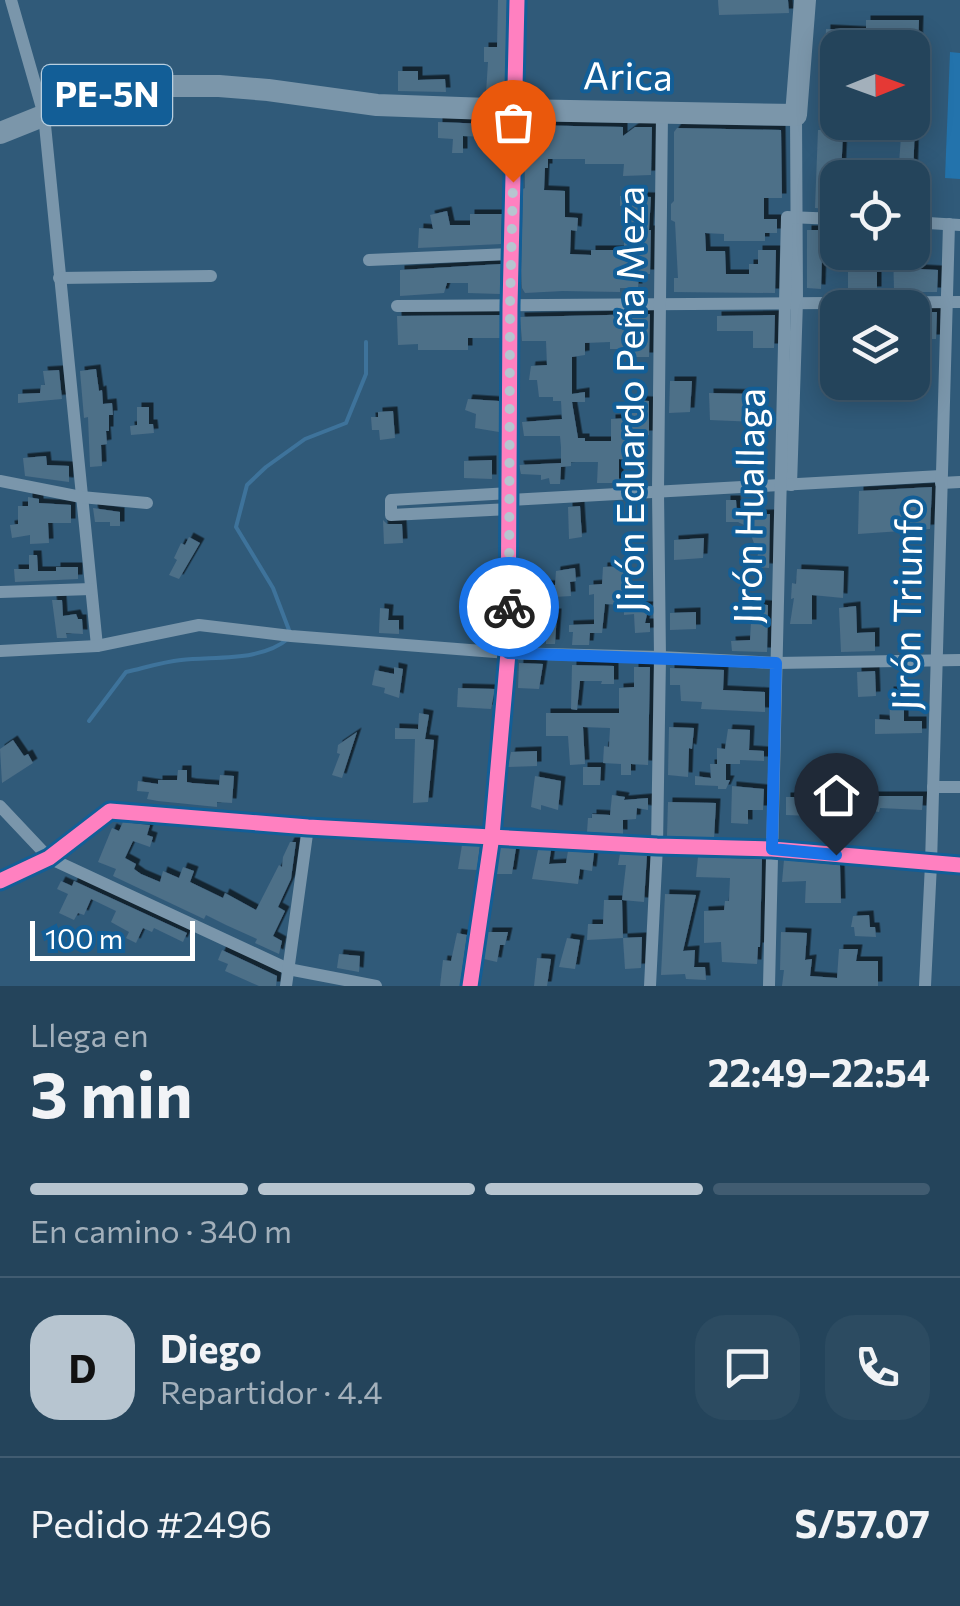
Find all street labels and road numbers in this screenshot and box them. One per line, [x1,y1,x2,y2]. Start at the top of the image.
street label: Arica [583,50,673,99]
road number: PE-5N [42,65,172,125]
street label: Jirón Eduardo Peña Meza [605,186,652,612]
street label: Jirón Huallaga [722,388,773,624]
street label: Jirón Triunfo [880,497,931,711]

